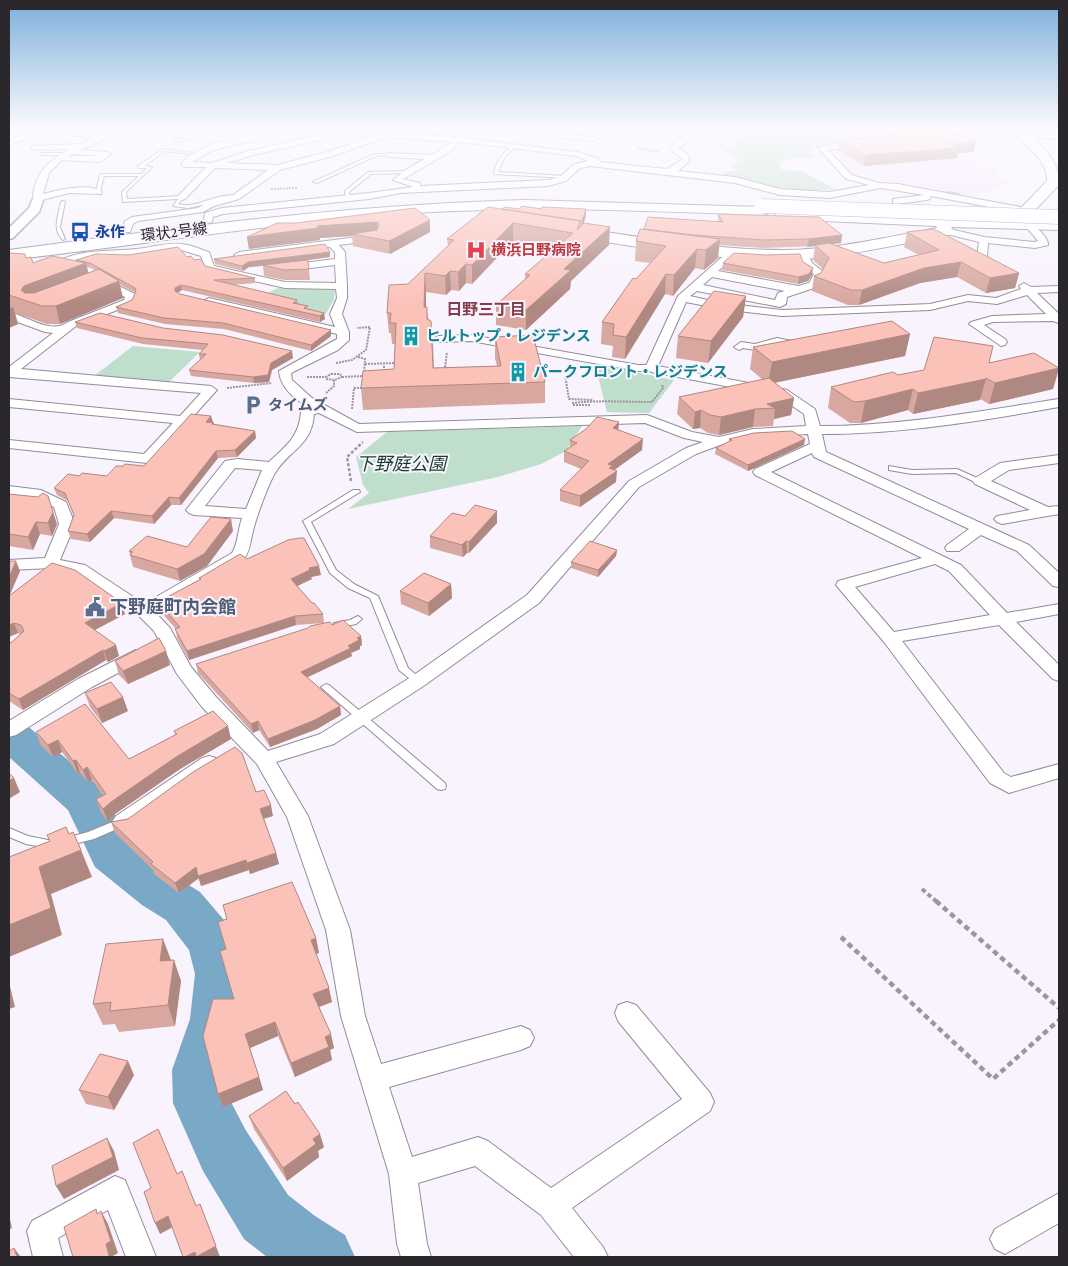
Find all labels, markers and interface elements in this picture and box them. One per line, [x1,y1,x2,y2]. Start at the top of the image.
street label: 環状2号線 [140,219,208,244]
bus stop icon: 永作 [69,221,91,243]
place label: 永作 [95,224,125,240]
hospital icon: 横浜日野病院 [465,239,487,261]
place label: 横浜日野病院 [491,241,581,258]
district label: 日野三丁目 [446,301,526,318]
building icon: ヒルトップ・レジデンス [400,325,422,347]
place label: ヒルトップ・レジデンス [426,328,591,344]
building icon: パークフロント・レジデンス [507,361,529,383]
place label: パークフロント・レジデンス [533,364,728,380]
parking icon: タイムズ [242,394,264,416]
place label: タイムズ [268,396,328,413]
park label: 下野庭公園 [356,454,449,474]
public building icon: 下野庭町内会館 [84,596,106,618]
place label: 下野庭町内会館 [110,597,236,617]

